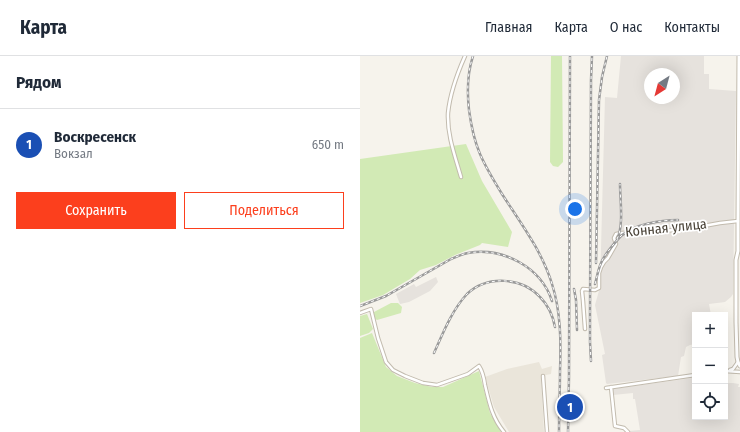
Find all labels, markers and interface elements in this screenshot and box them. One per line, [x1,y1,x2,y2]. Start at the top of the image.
text: Карта [20,16,67,39]
text: Главная [485,19,532,36]
text: Карта [554,19,588,36]
text: О нас [610,19,642,36]
text: Контакты [664,19,720,36]
north arrow [644,68,680,104]
text: Рядом [16,72,61,93]
text: Воскресенск [54,128,136,146]
text: 1 [26,137,32,152]
text: 650 m [312,137,344,152]
text: Вокзал [54,146,93,161]
button: Сохранить [16,192,176,229]
button: Поделиться [184,192,344,229]
your location [565,199,585,219]
street label: Конная улица [624,215,708,241]
map controls [692,312,728,420]
button: + [692,312,728,348]
button: − [692,348,728,384]
button: locate [692,384,728,420]
pin: 1 [557,392,583,422]

